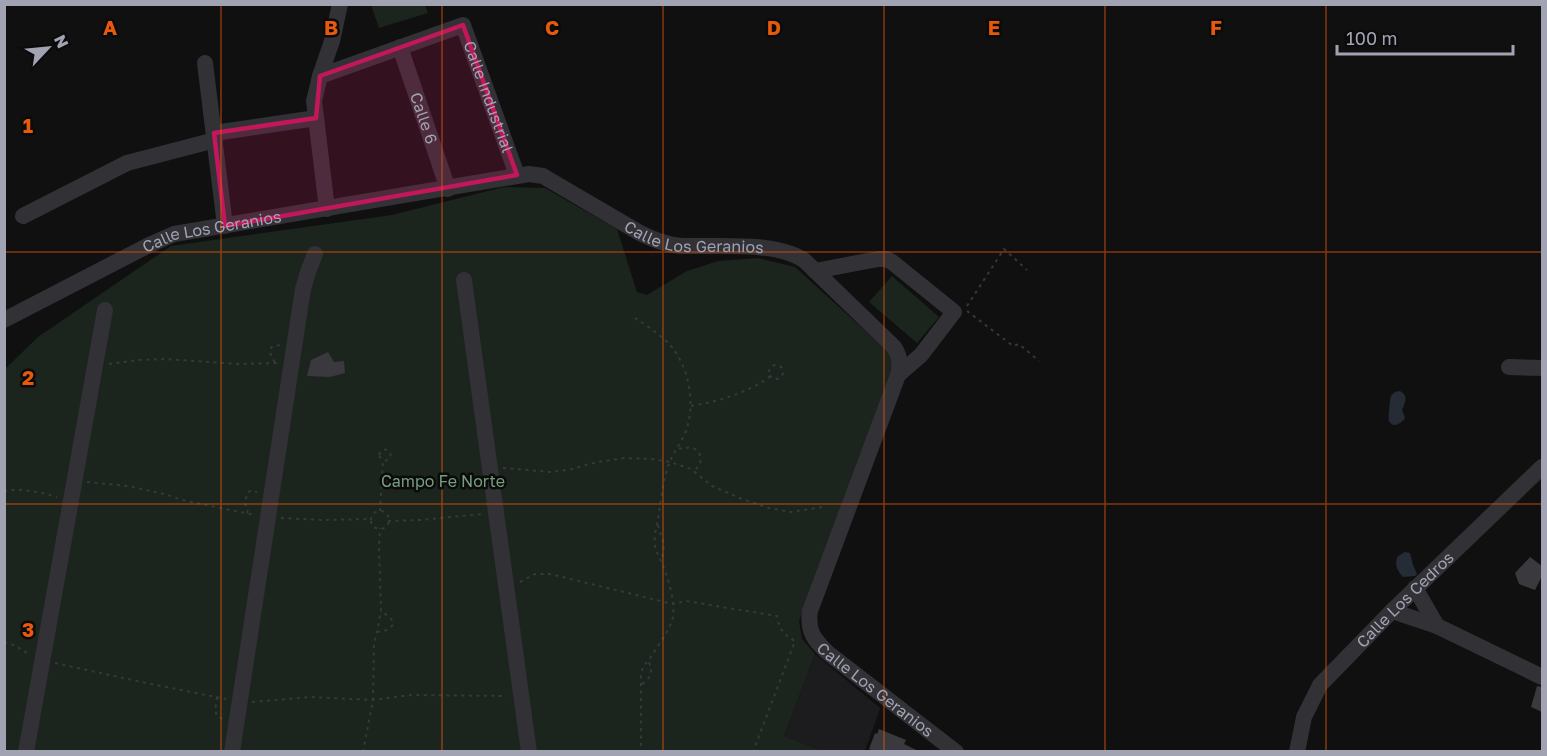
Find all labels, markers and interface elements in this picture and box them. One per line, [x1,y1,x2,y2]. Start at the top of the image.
text: A [103,15,117,39]
text: B [324,15,338,39]
text: C [545,15,559,39]
text: D [767,15,781,39]
text: E [988,15,1000,39]
text: F [1210,15,1222,39]
north arrow [18,18,78,78]
scale bar [1337,18,1512,56]
text: 100 m [1346,27,1397,49]
text: N [50,32,73,51]
street label: Calle Industrial [460,38,518,155]
street label: Calle 6 [406,90,442,146]
text: 1 [23,113,33,137]
street label: Calle Los Geranios [139,206,283,257]
street label: Calle Los Geranios [621,216,765,258]
text: 2 [22,365,34,389]
park label: Campo Fe Norte [381,471,505,491]
street label: Calle Los Cedros [1352,547,1458,652]
text: 3 [22,617,34,641]
street label: Calle Los Geranios [813,638,938,741]

